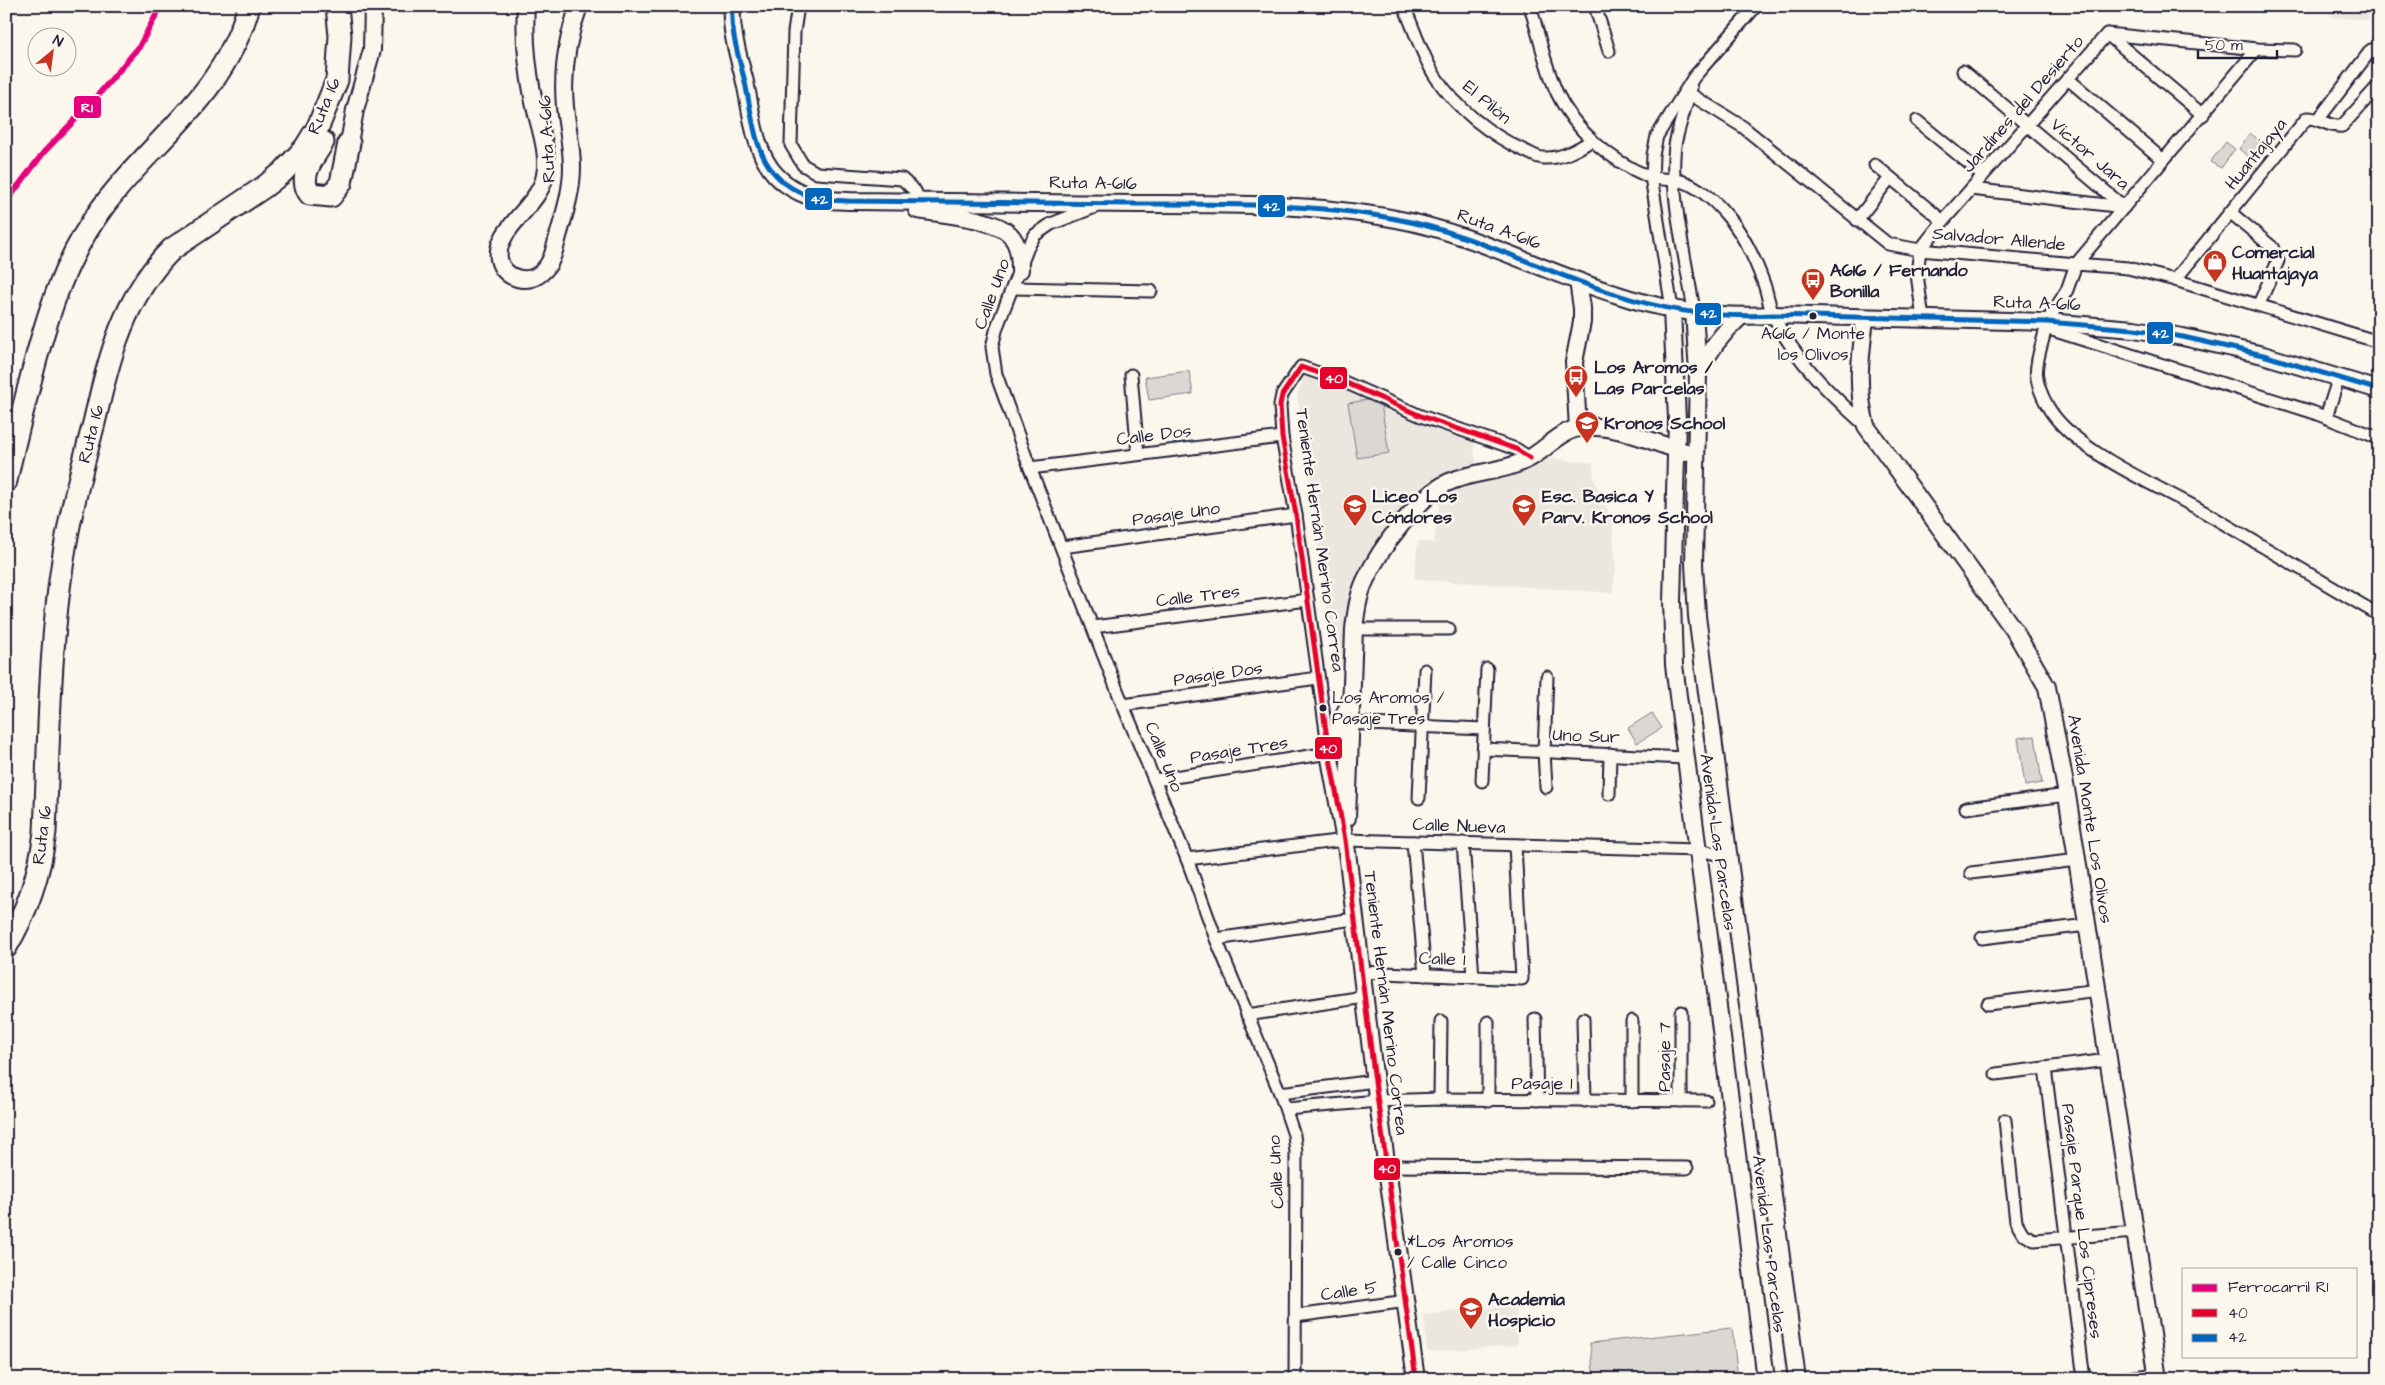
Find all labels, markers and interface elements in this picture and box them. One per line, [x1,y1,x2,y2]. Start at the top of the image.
north arrow [28,28,78,78]
scale bar [2198,28,2276,60]
street label: Jardines del Desierto [1956,30,2090,178]
text: N [49,31,67,52]
text: 50 m [2205,35,2243,56]
street label: Ruta 16 [301,74,347,138]
street label: El Pilón [1457,74,1517,130]
line badge: R1 [73,95,102,119]
street label: Ruta A-616 [532,95,562,183]
text: R1 [81,98,93,118]
street label: Víctor Jara [2045,113,2135,195]
street label: Huantajaya [2219,113,2294,196]
street label: Ruta A-616 [1049,170,1137,196]
line badge: 42 [804,187,833,211]
text: 42 [810,190,829,210]
line badge: 42 [1257,194,1286,218]
text: 42 [1262,197,1281,217]
street label: Ruta A-616 [1454,202,1544,256]
street label: Salvador Allende [1931,221,2067,257]
place label: Comercial Huantajaya [2232,240,2319,287]
shop icon: Comercial Huantajaya [2202,249,2228,283]
street label: Calle Uno [968,255,1016,333]
place label: A616 / Fernando Bonilla [1830,258,1969,304]
bus stop icon: A616 / Fernando Bonilla [1800,267,1826,301]
street label: Ruta A-616 [1993,289,2081,317]
line badge: 42 [1694,302,1722,326]
text: 42 [1699,304,1718,324]
marker: A616 / Monte los Olivos [1808,311,1818,321]
line badge: 42 [2146,321,2174,345]
place label: A616 / Monte los Olivos [1761,322,1865,367]
text: 42 [2151,324,2170,344]
place label: Los Aromos / Las Parcelas [1594,355,1714,401]
bus stop icon: Los Aromos / Las Parcelas [1563,364,1589,398]
line badge: 40 [1319,366,1348,390]
text: 40 [1325,369,1343,389]
street label: Ruta 16 [72,402,110,466]
street label: Teniente Hernán Merino Correa [1289,407,1351,673]
school or university icon: Kronos School [1574,410,1600,444]
place label: Kronos School [1604,411,1725,436]
street label: Calle Dos [1115,418,1193,452]
place label: Liceo Los Cóndores [1372,484,1457,530]
place label: Esc. Basica Y Parv. Kronos School [1542,484,1713,530]
school or university icon: Liceo Los Cóndores [1342,493,1368,527]
school or university icon: Esc. Basica Y Parv. Kronos School [1511,493,1537,527]
street label: Pasaje Uno [1131,495,1221,533]
street label: Calle Tres [1155,578,1241,614]
street label: Pasaje Dos [1172,655,1264,693]
place label: Los Aromos / Pasaje Tres [1332,686,1445,731]
marker: Los Aromos / Pasaje Tres [1318,703,1328,713]
street label: Avenida Monte Los Olivos [2061,713,2119,925]
street label: Calle Uno [1139,718,1189,796]
street label: Uno Sur [1552,722,1620,750]
street label: Pasaje Tres [1188,730,1290,770]
line badge: 40 [1314,736,1343,760]
text: 40 [1319,739,1337,759]
street label: Avenida Las Parcelas [1693,752,1743,932]
street label: Ruta 16 [26,804,58,866]
street label: Calle Nueva [1412,812,1506,840]
street label: Teniente Hernán Merino Correa [1357,870,1415,1136]
street label: Calle 1 [1418,946,1466,972]
street label: Pasaje 7 [1652,1022,1677,1092]
street label: Pasaje 1 [1511,1071,1573,1096]
street label: Pasaje Parque Los Cipreses [2055,1102,2109,1340]
street label: Calle Uno [1262,1135,1290,1209]
street label: Avenida Las Parcelas [1746,1154,1792,1334]
line badge: 40 [1373,1157,1401,1181]
text: 40 [1378,1159,1396,1179]
place label: *Los Aromos / Calle Cinco [1407,1230,1513,1275]
marker: *Los Aromos / Calle Cinco [1393,1247,1403,1257]
legend [2182,1268,2358,1358]
street label: Calle 5 [1319,1275,1379,1307]
text: Ferrocarril R1 [2228,1277,2328,1298]
place label: Academia Hospicio [1488,1287,1566,1333]
school or university icon: Academia Hospicio [1458,1296,1484,1330]
text: 40 [2228,1303,2248,1324]
text: 42 [2228,1327,2247,1348]

